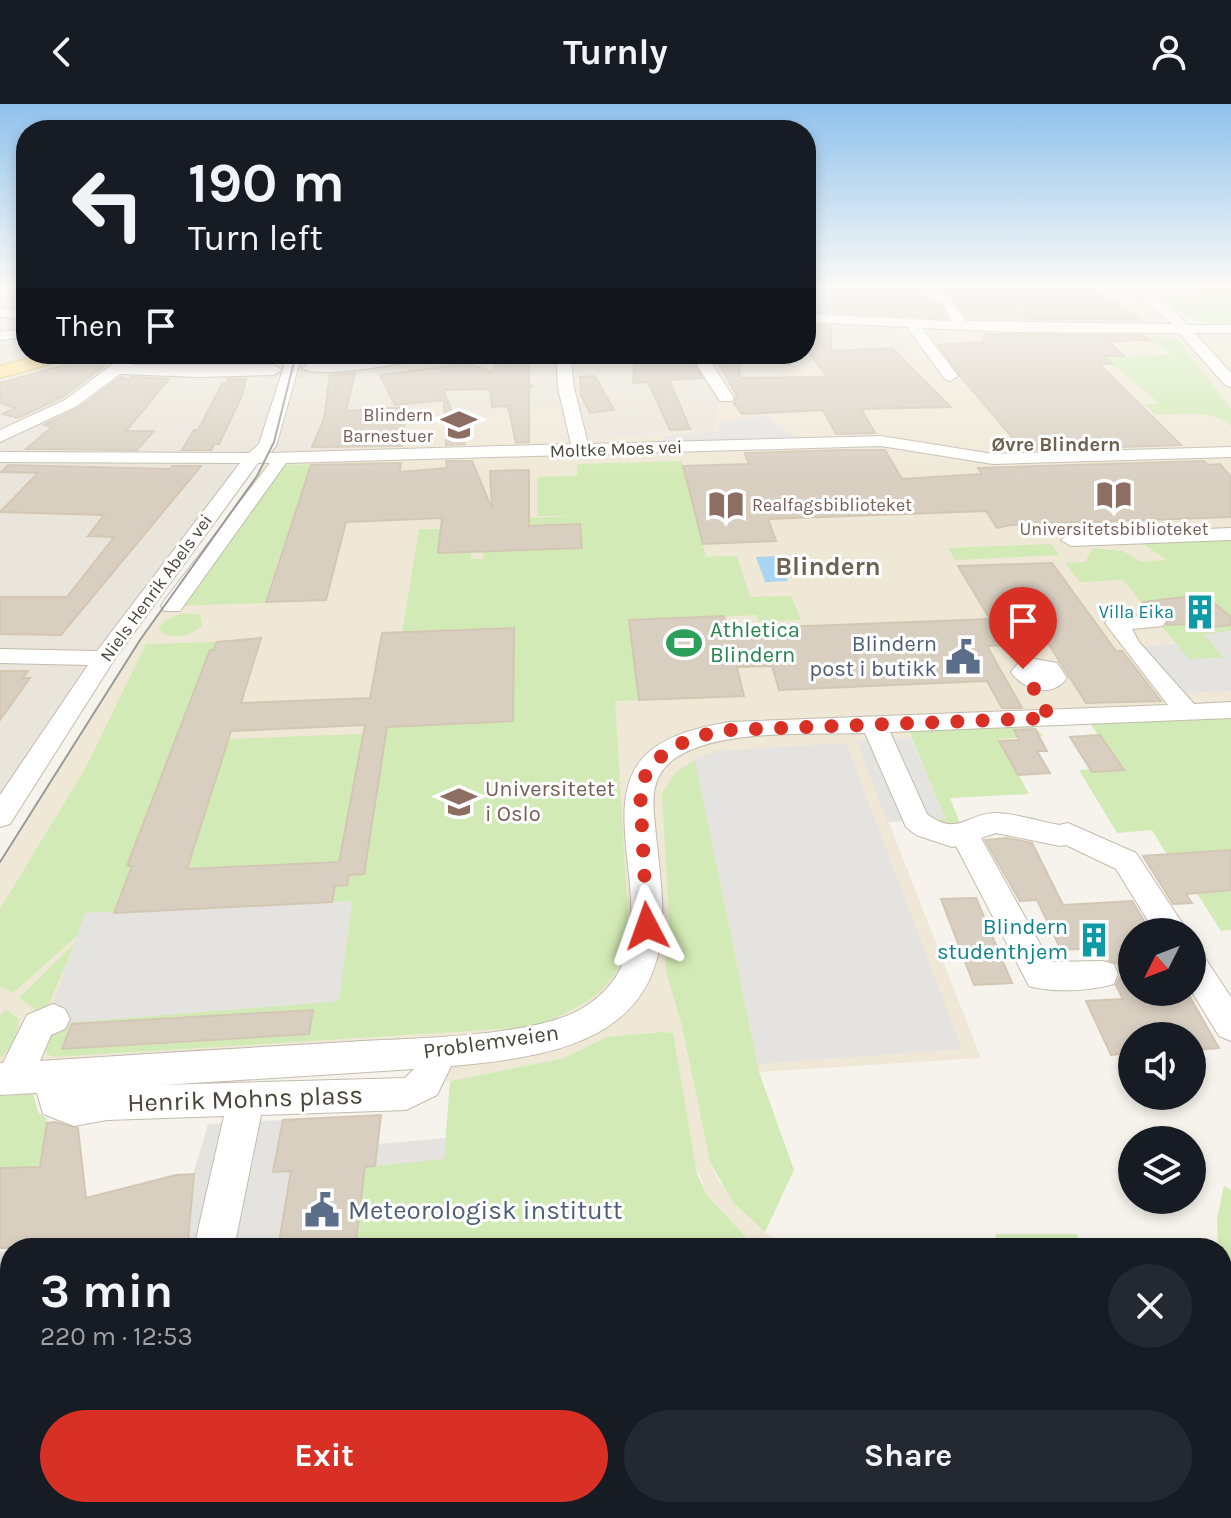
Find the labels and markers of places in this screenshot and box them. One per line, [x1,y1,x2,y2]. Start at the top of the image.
place label: Blindern Barnestuer [342,404,433,447]
school or university icon: Blindern Barnestuer [440,406,478,444]
library icon: Universitetsbiblioteket [1095,476,1133,514]
library icon: Realfagsbiblioteket [707,486,745,524]
place label: Realfagsbiblioteket [752,494,912,516]
place label: Universitetsbiblioteket [1020,518,1209,540]
pin [989,587,1057,669]
building icon: Villa Eika [1181,593,1219,631]
place label: Villa Eika [1099,601,1174,623]
place label: Athletica Blindern [710,617,800,668]
sports icon: Athletica Blindern [665,624,703,662]
place label: Blindern post i butikk [809,631,937,682]
public building icon: Blindern post i butikk [944,638,982,676]
place label: Universitetet i Oslo [485,776,615,827]
school or university icon: Universitetet i Oslo [440,783,478,821]
place label: Blindern studenthjem [937,914,1068,965]
building icon: Blindern studenthjem [1075,921,1113,959]
public building icon: Meteorologisk institutt [303,1191,341,1229]
place label: Meteorologisk institutt [348,1195,623,1226]

